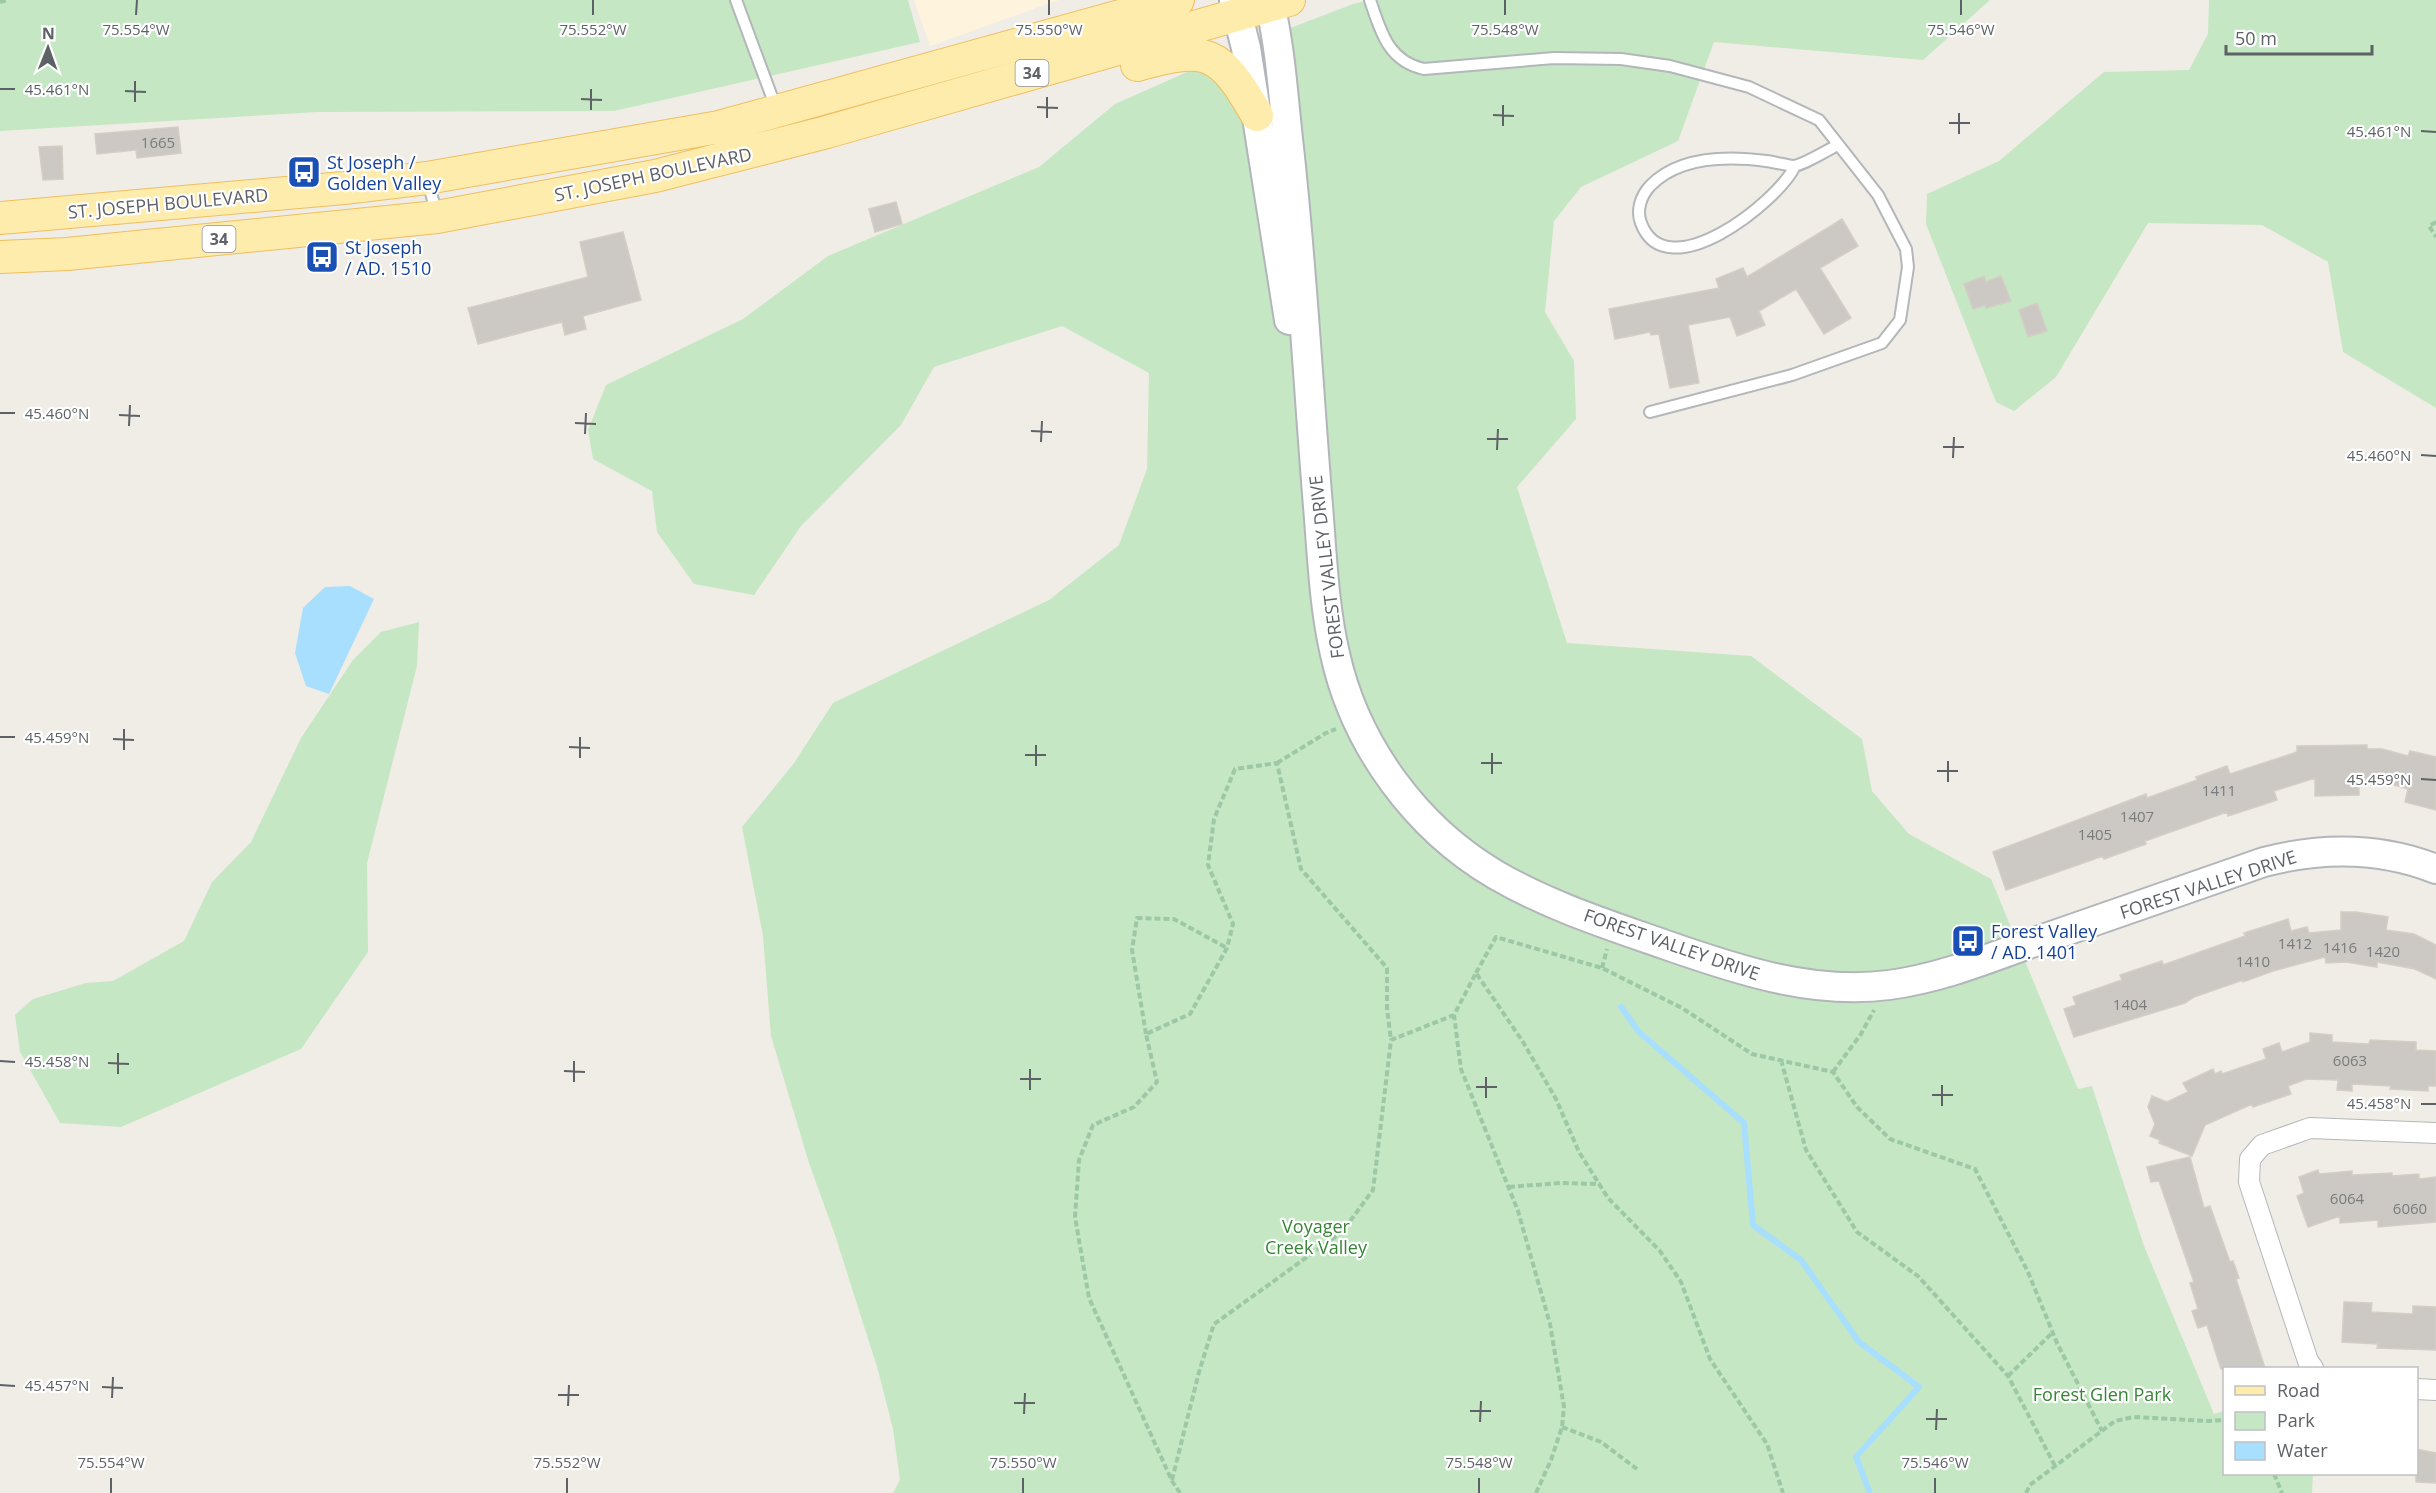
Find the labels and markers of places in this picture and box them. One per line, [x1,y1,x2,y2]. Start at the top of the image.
place label: St Joseph / Golden Valley [327,150,442,195]
bus stop icon: St Joseph / Golden Valley [286,154,322,190]
place label: St Joseph / AD. 1510 [345,235,431,280]
bus stop icon: St Joseph / AD. 1510 [304,239,340,275]
place label: Forest Valley / AD. 1401 [1991,919,2098,964]
bus stop icon: Forest Valley / AD. 1401 [1950,923,1986,959]

